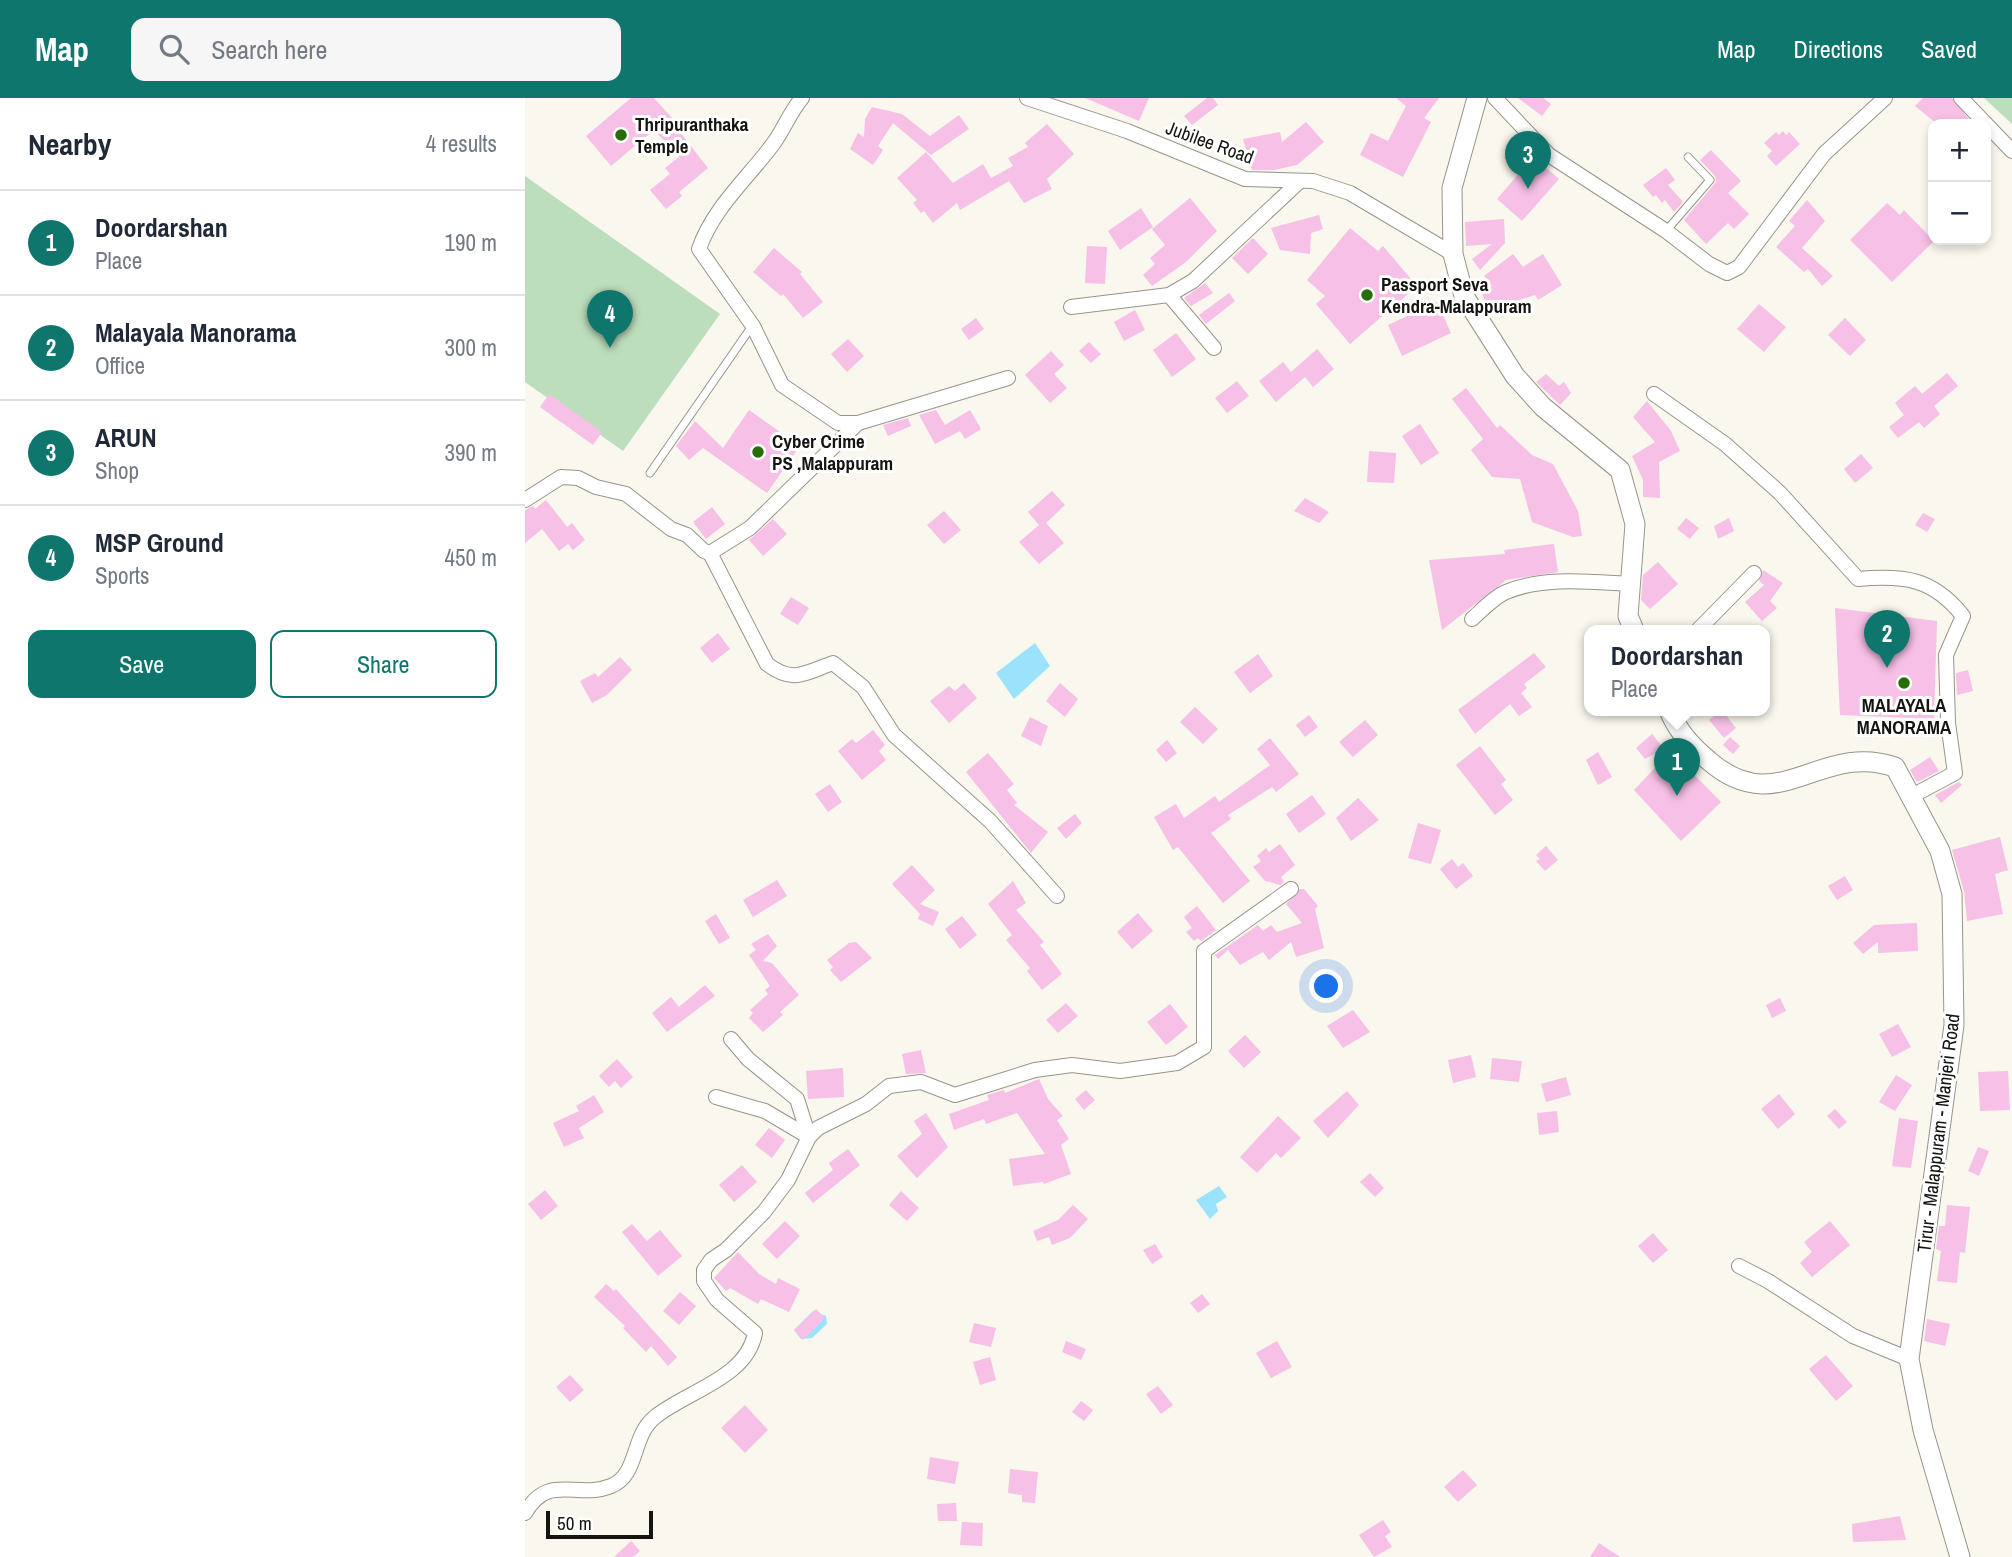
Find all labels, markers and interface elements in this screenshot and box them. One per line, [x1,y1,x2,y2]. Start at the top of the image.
search box [131,18,621,81]
text: Map [35,27,89,71]
icon: search [155,30,193,68]
text: Search here [211,32,327,67]
text: Map [1717,33,1755,65]
text: Directions [1793,33,1883,65]
text: Saved [1921,33,1977,65]
place label: Thripuranthaka Temple [635,111,749,159]
street label: Jubilee Road [1162,114,1258,170]
map controls [1928,119,1991,245]
button: + [1928,119,1991,182]
text: Nearby [28,124,111,164]
marker: Thripuranthaka Temple [613,127,629,143]
text: 4 results [426,128,497,159]
pin: 3 [1505,131,1551,189]
button: − [1928,182,1991,245]
text: Doordarshan [95,210,228,245]
text: 1 [46,227,56,258]
text: 190 m [445,227,497,258]
text: Place [95,245,142,276]
place label: Passport Seva Kendra-Malappuram [1381,271,1532,319]
marker: Passport Seva Kendra-Malappuram [1359,287,1375,303]
pin: 4 [587,290,633,348]
text: Malayala Manorama [95,315,296,350]
text: 2 [46,332,56,363]
text: 300 m [445,332,497,363]
text: Office [95,350,145,381]
text: ARUN [95,420,157,455]
place label: Cyber Crime PS ,Malappuram [772,428,893,476]
text: 3 [46,437,56,468]
text: 390 m [445,437,497,468]
marker: Cyber Crime PS ,Malappuram [750,444,766,460]
text: Shop [95,455,139,486]
text: MSP Ground [95,525,224,560]
text: 4 [46,542,56,573]
text: 450 m [445,542,497,573]
text: Sports [95,560,150,591]
pin: 2 [1864,610,1910,668]
popup [1584,625,1770,716]
button: Save [28,630,256,698]
button: Share [270,630,497,698]
text: Doordarshan [1611,638,1743,673]
text: Place [1611,673,1658,704]
marker: MALAYALA MANORAMA [1896,675,1912,691]
place label: MALAYALA MANORAMA [1857,692,1952,740]
pin: 1 [1654,738,1700,796]
your location [1309,969,1343,1003]
street label: Tirur - Malappuram - Manjeri Road [1910,1012,1966,1254]
scale bar [546,1508,653,1540]
text: 50 m [557,1510,592,1536]

